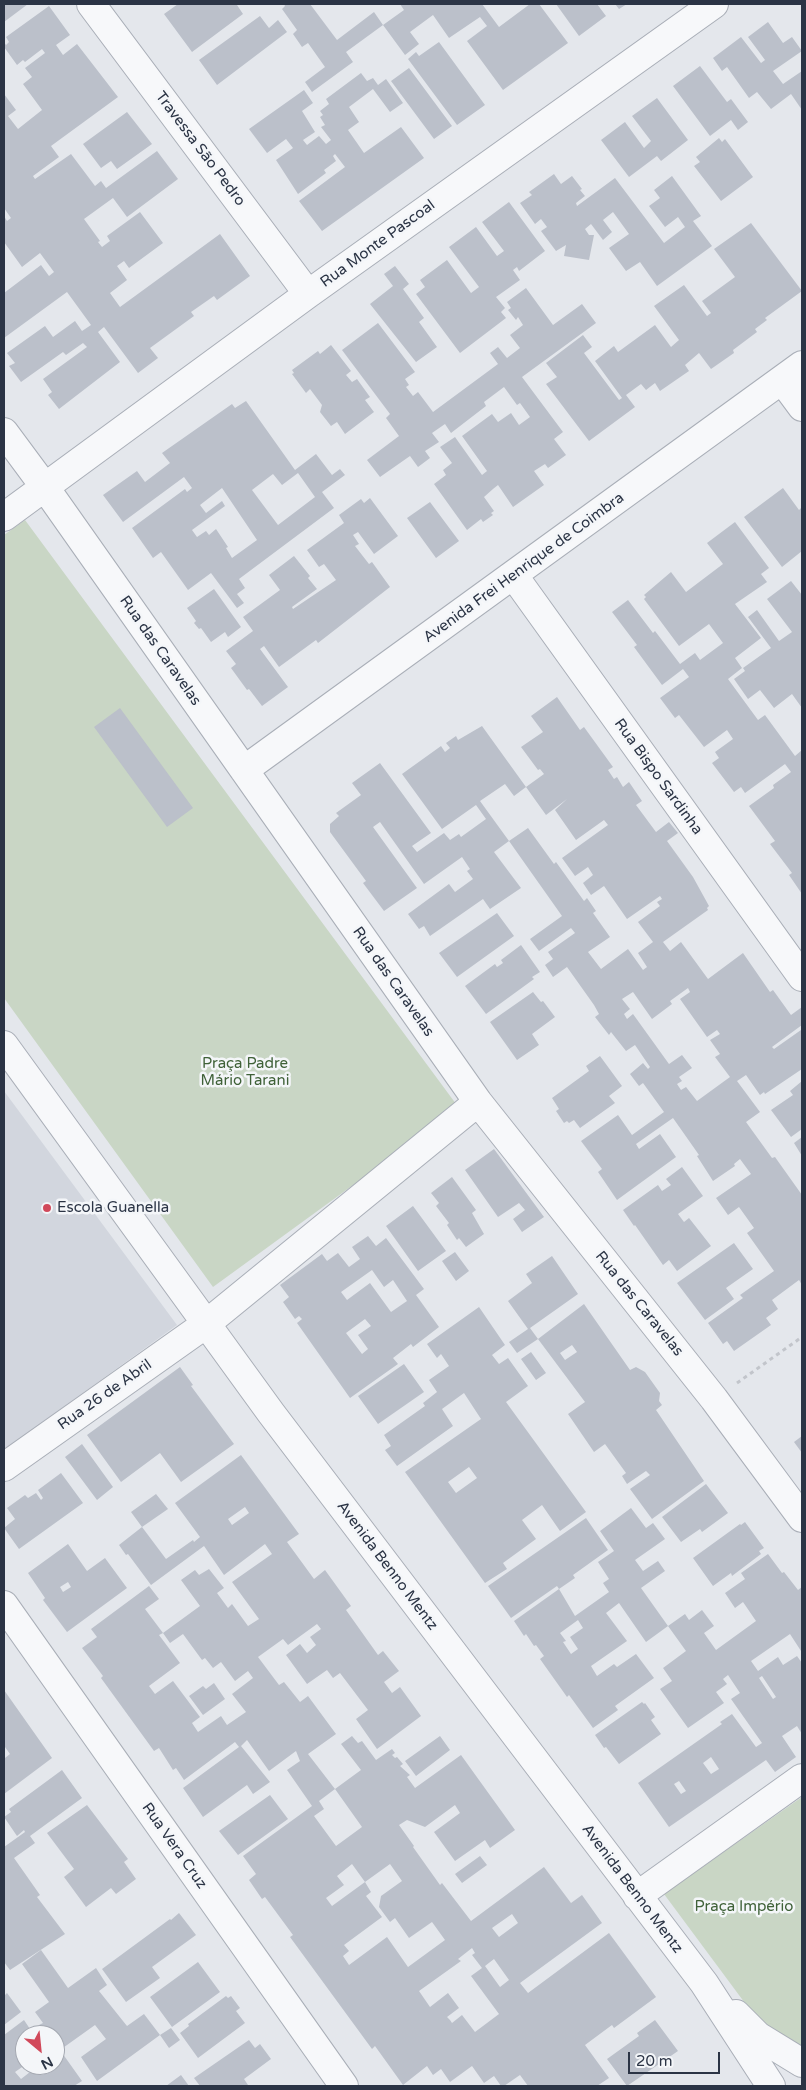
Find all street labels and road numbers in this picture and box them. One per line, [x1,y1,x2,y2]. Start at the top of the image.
street label: Travessa São Pedro [151,88,249,210]
street label: Rua Monte Pascoal [317,196,439,292]
street label: Avenida Frei Henrique de Coimbra [420,489,628,647]
street label: Rua das Caravelas [115,593,205,709]
street label: Rua Bispo Sardinha [610,716,706,838]
street label: Rua das Caravelas [348,924,438,1040]
street label: Rua das Caravelas [591,1248,687,1360]
street label: Rua 26 de Abril [55,1356,155,1434]
street label: Avenida Benno Mentz [333,1498,441,1634]
street label: Rua Vera Cruz [138,1799,210,1893]
street label: Avenida Benno Mentz [578,1821,686,1957]

